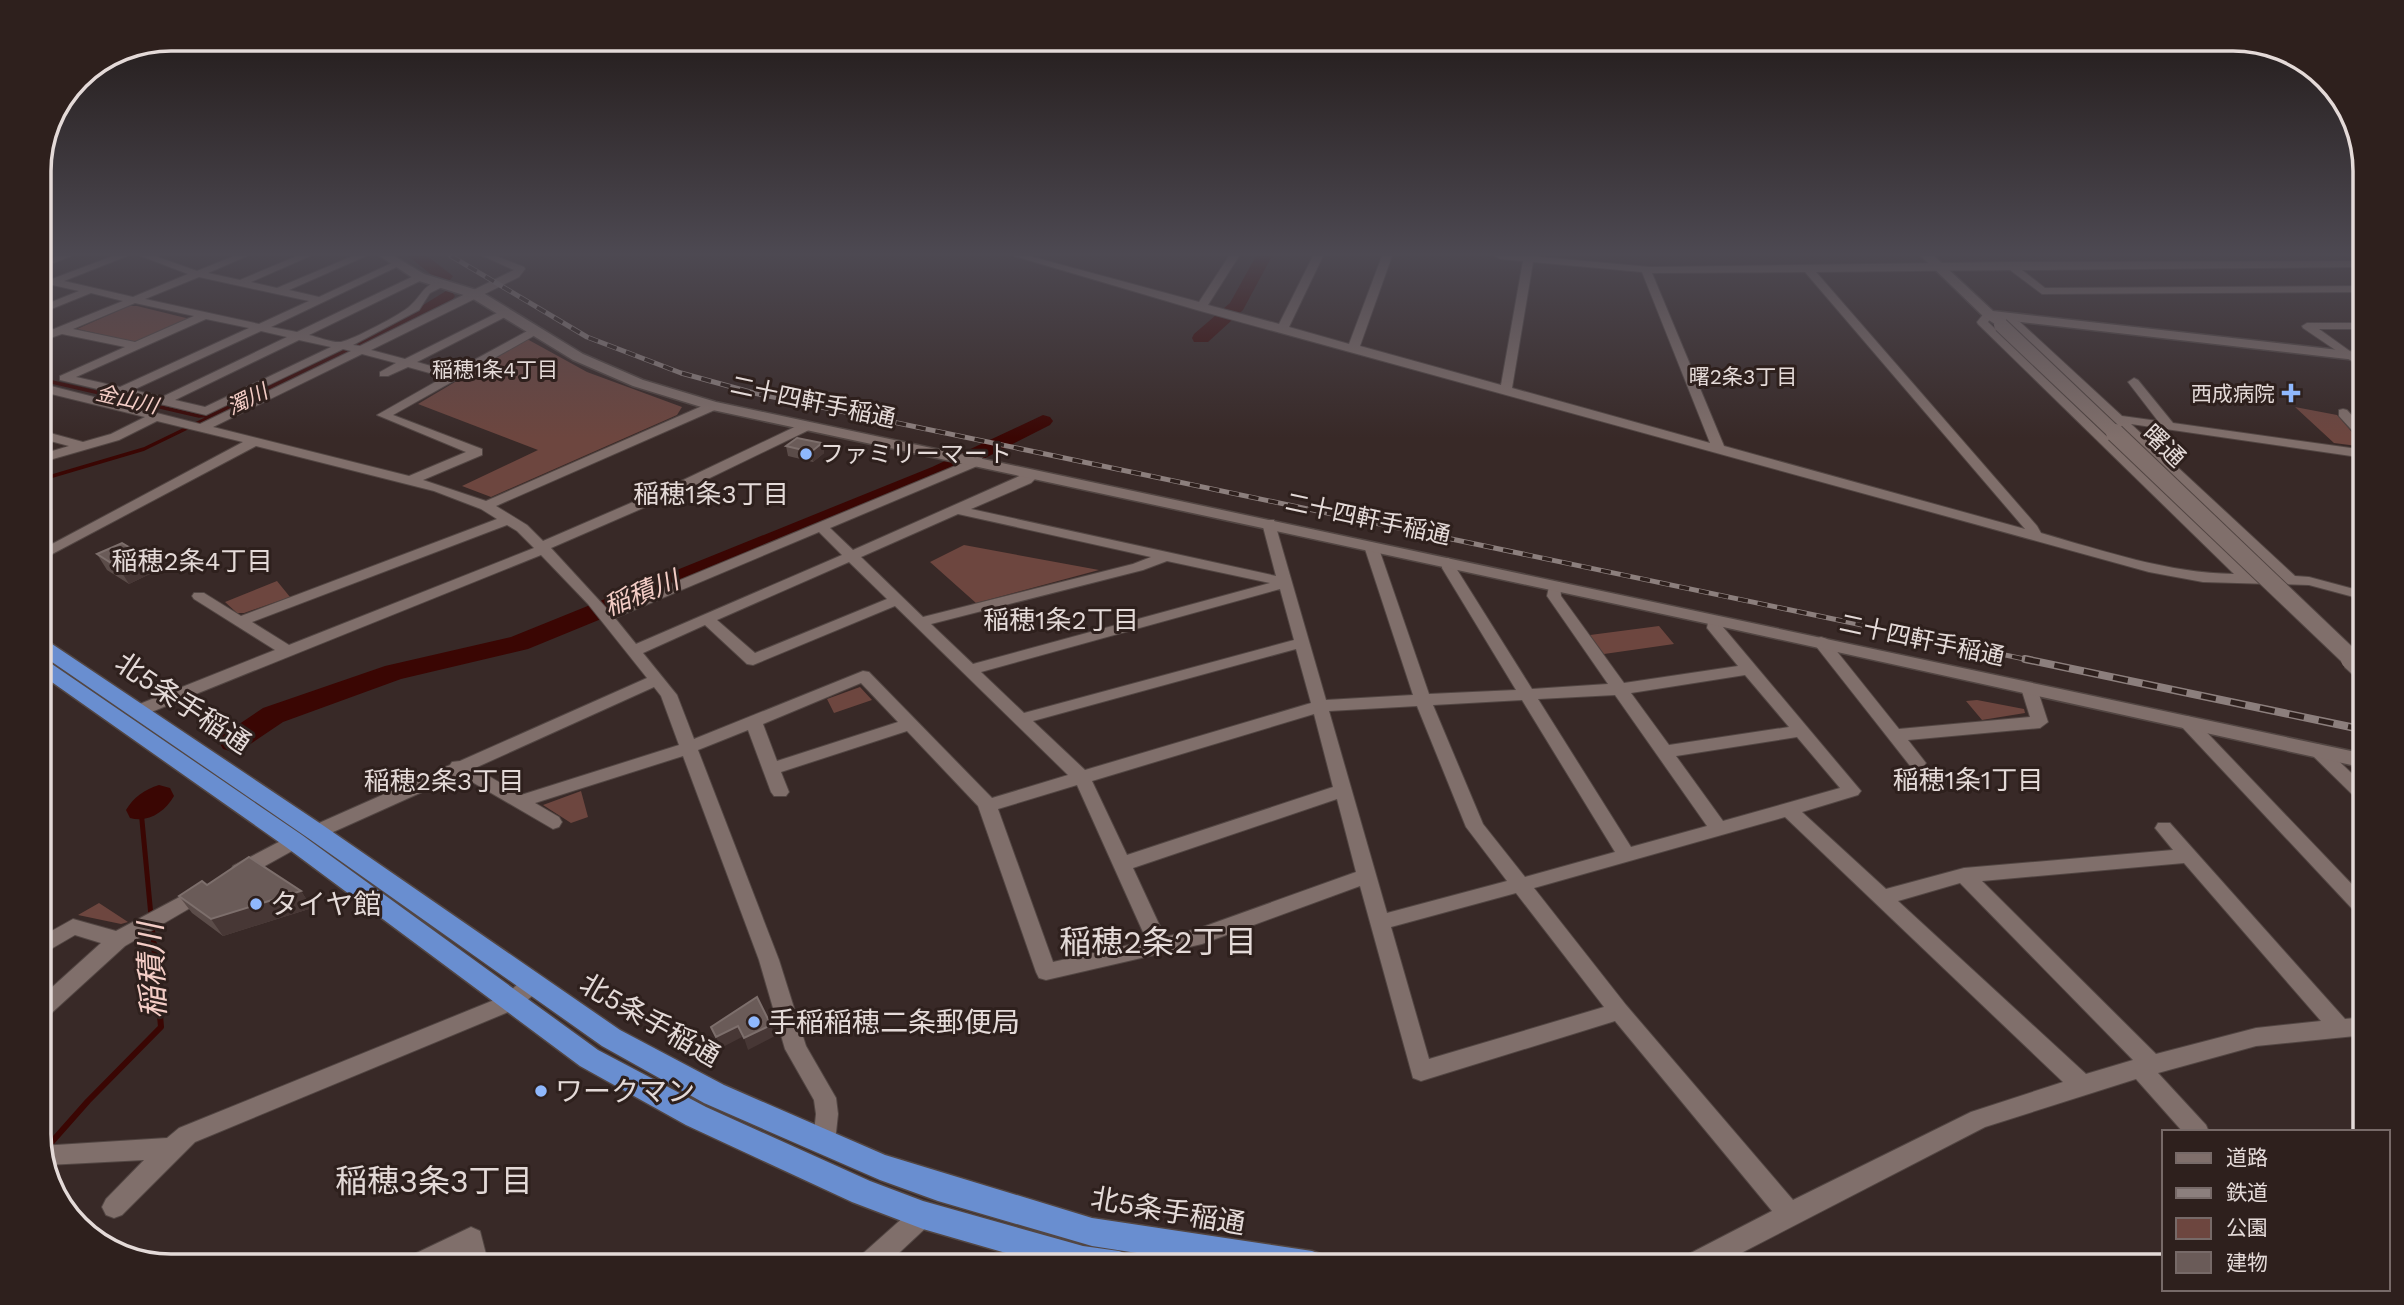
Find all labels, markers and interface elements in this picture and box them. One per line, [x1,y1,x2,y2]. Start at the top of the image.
district label: 稲穂1条4丁目 [432,357,558,382]
district label: 曙2条3丁目 [1689,364,1797,389]
street label: 二十四軒手稲通 [728,371,898,433]
water label: 濁川 [223,378,273,419]
water label: 金山川 [93,380,162,419]
place label: 西成病院 [2191,381,2275,406]
marker: 西成病院 [2281,383,2301,403]
street label: 曙通 [2137,419,2191,473]
place label: ファミリーマート [820,440,1012,468]
marker: ファミリーマート [798,446,814,462]
district label: 稲穂1条3丁目 [633,479,789,509]
street label: 二十四軒手稲通 [1283,488,1453,550]
district label: 稲穂2条4丁目 [111,546,273,576]
water label: 稲積川 [599,563,686,622]
district label: 稲穂1条2丁目 [983,605,1139,635]
street label: 二十四軒手稲通 [1837,609,2007,671]
street label: 北5条手稲通 [109,646,257,760]
district label: 稲穂1条1丁目 [1893,765,2043,795]
district label: 稲穂2条3丁目 [364,766,524,796]
place label: タイヤ館 [270,888,381,921]
marker: タイヤ館 [248,896,264,912]
water label: 稲積川 [131,919,173,1020]
district label: 稲穂2条2丁目 [1059,923,1257,961]
street label: 北5条手稲通 [574,967,726,1073]
place label: 手稲稲穂二条郵便局 [768,1006,1020,1039]
marker: 手稲稲穂二条郵便局 [746,1014,762,1030]
place label: ワークマン [555,1075,695,1108]
marker: ワークマン [533,1083,549,1099]
legend [2162,1130,2390,1291]
text: 道路 [2226,1145,2268,1170]
district label: 稲穂3条3丁目 [335,1162,533,1200]
text: 鉄道 [2226,1180,2268,1205]
street label: 北5条手稲通 [1088,1181,1248,1241]
text: 公園 [2226,1215,2268,1240]
text: 建物 [2226,1250,2268,1275]

